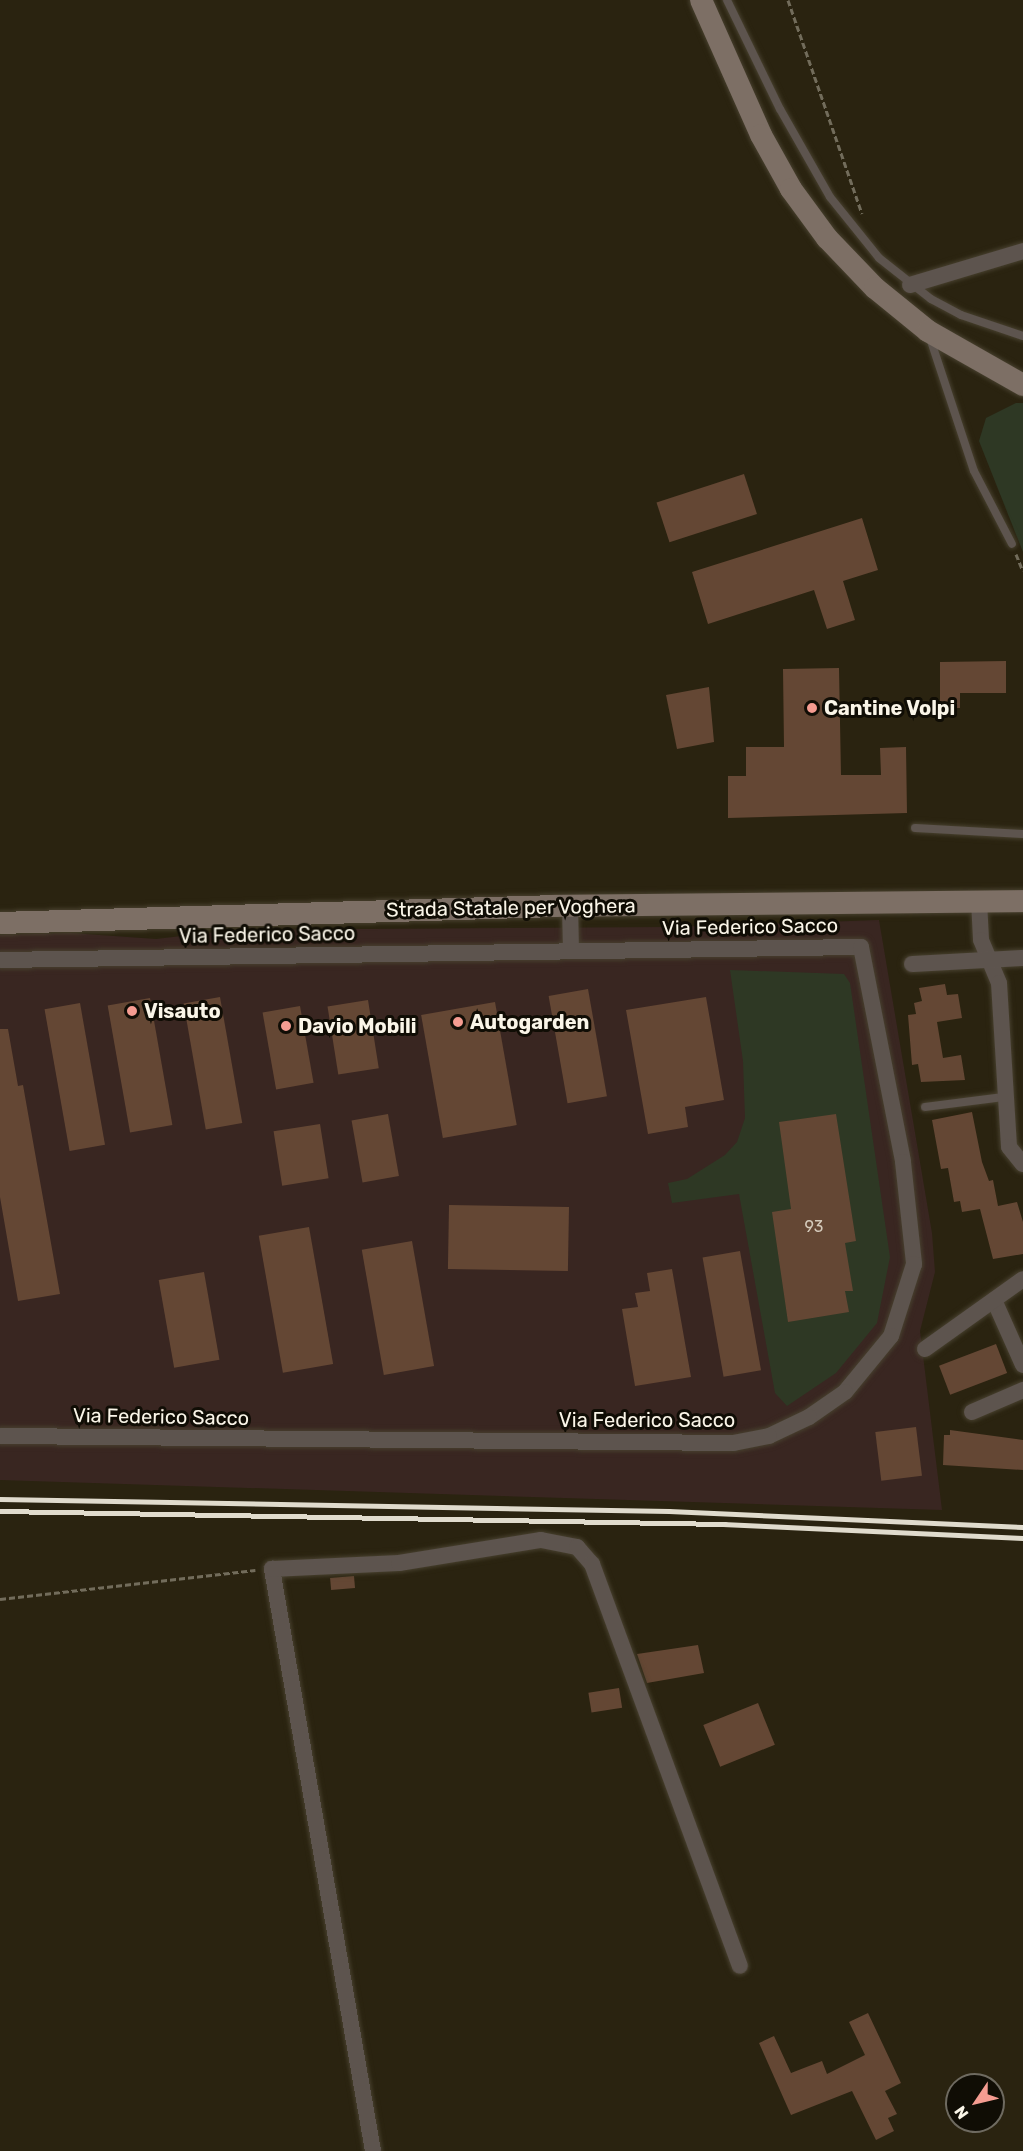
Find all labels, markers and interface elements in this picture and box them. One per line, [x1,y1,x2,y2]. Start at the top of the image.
place label: Cantine Volpi [824,696,956,720]
marker: Cantine Volpi [805,701,819,715]
street label: Strada Statale per Voghera [386,894,636,922]
street label: Via Federico Sacco [662,913,838,941]
street label: Via Federico Sacco [179,921,355,949]
place label: Visauto [144,999,221,1023]
marker: Visauto [125,1004,139,1018]
place label: Autogarden [470,1010,589,1034]
place label: Davio Mobili [298,1014,416,1038]
marker: Autogarden [451,1015,465,1029]
marker: Davio Mobili [279,1019,293,1033]
house number: 93 [805,1217,823,1237]
street label: Via Federico Sacco [73,1403,249,1431]
street label: Via Federico Sacco [559,1408,735,1432]
north arrow [945,2073,1005,2133]
text: N [950,2102,973,2123]

